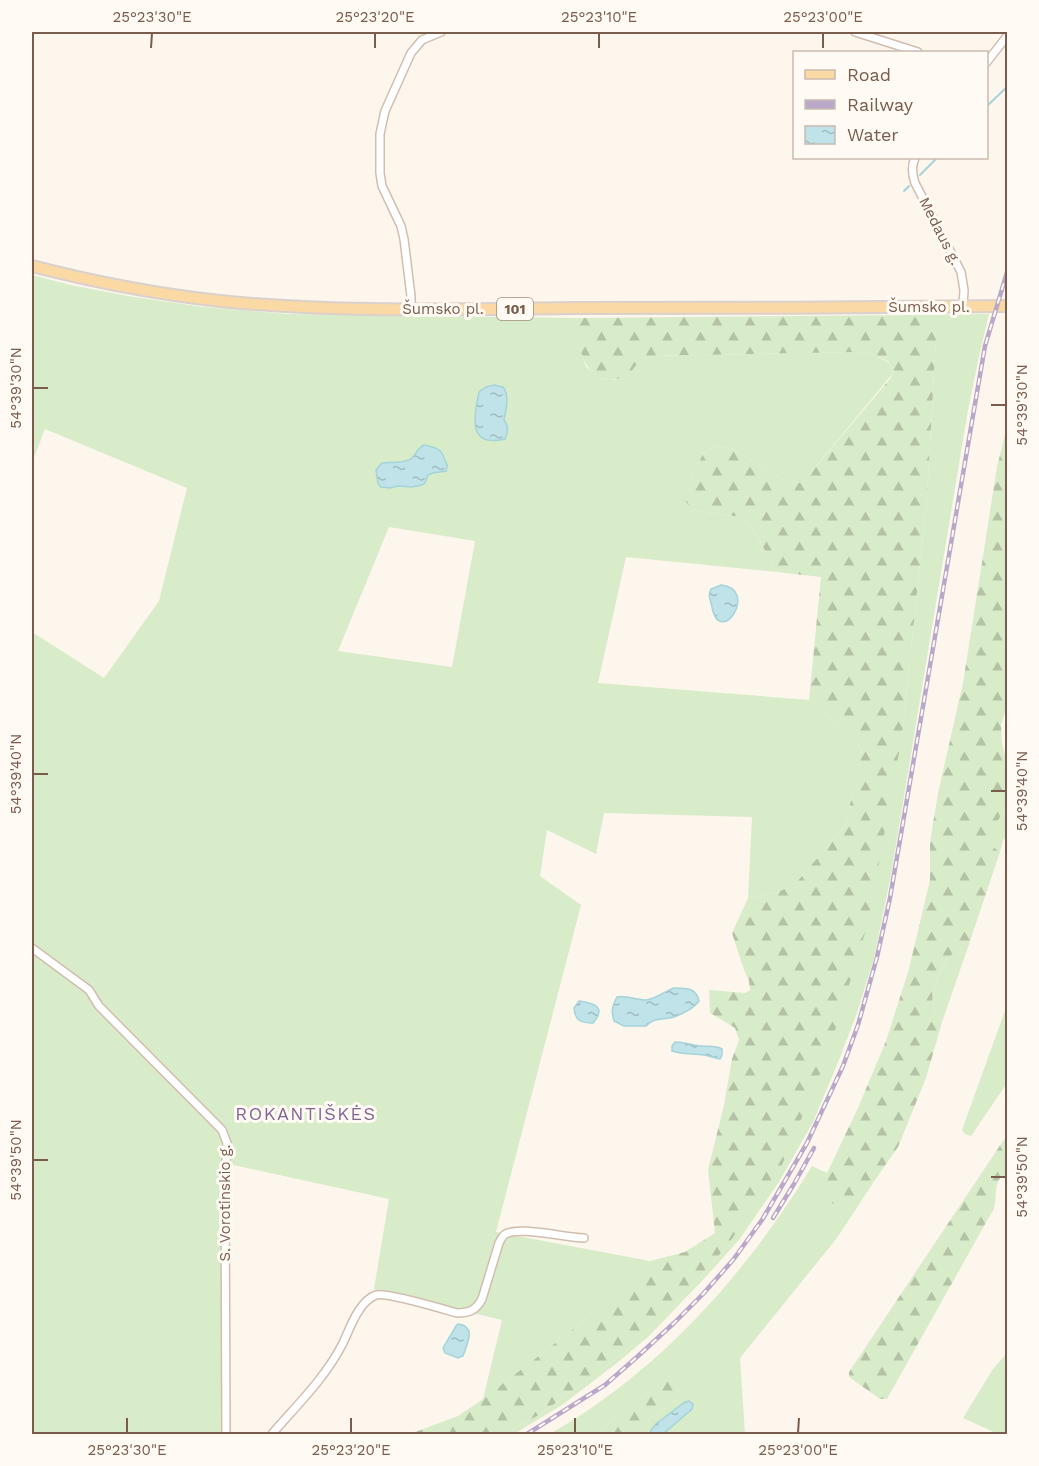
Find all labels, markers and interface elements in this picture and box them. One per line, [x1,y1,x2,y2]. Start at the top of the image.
text: 25°23'30"E [112,8,192,26]
text: 25°23'20"E [335,8,415,26]
text: 25°23'10"E [561,8,637,26]
text: 25°23'00"E [783,8,863,26]
legend [793,51,988,159]
text: Road [847,64,891,85]
text: Railway [847,94,914,115]
text: Water [847,124,899,145]
street label: Medaus g. [915,194,965,268]
street label: Šumsko pl. [888,297,970,316]
road number: 101 [497,298,533,320]
street label: Šumsko pl. [402,299,484,318]
text: 54°39'30"N [7,347,25,429]
text: 54°39'30"N [1013,364,1031,446]
text: 54°39'40"N [7,734,25,814]
text: 54°39'40"N [1013,751,1031,831]
district label: ROKANTIŠKĖS [235,1103,377,1124]
text: 54°39'50"N [7,1119,25,1201]
text: 54°39'50"N [1013,1136,1031,1218]
street label: S. Vorotinskio g. [216,1144,234,1262]
text: 25°23'30"E [87,1441,167,1459]
text: 25°23'20"E [311,1441,391,1459]
text: 25°23'10"E [537,1441,613,1459]
text: 25°23'00"E [758,1441,838,1459]

